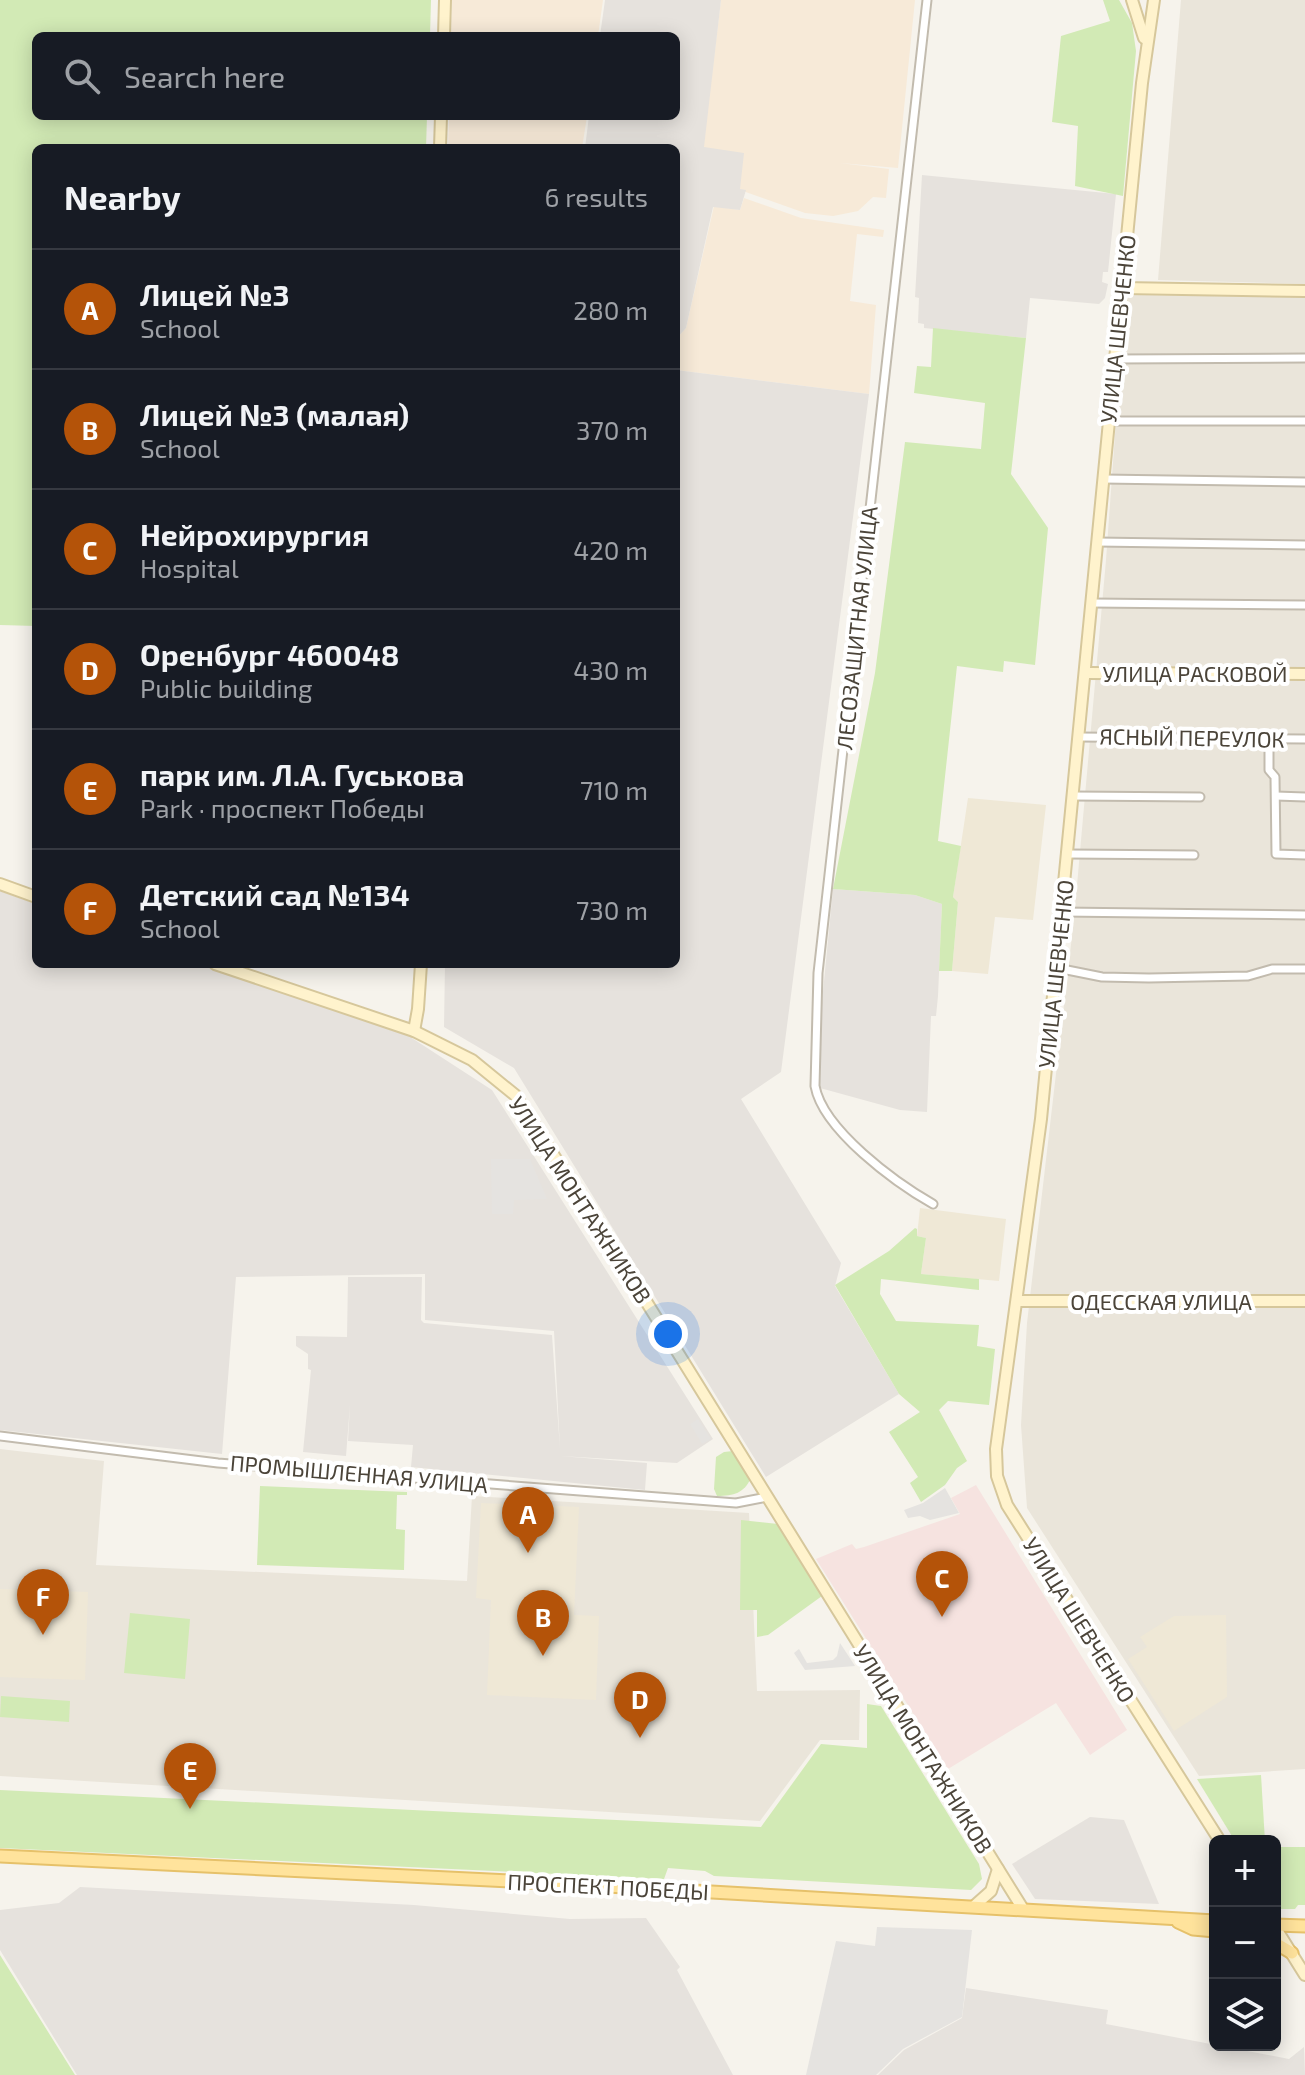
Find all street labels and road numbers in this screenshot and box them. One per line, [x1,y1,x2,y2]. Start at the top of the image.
street label: УЛИЦА ШЕВЧЕНКО [1094,233,1140,425]
street label: ЛЕСОЗАЩИТНАЯ УЛИЦА [830,505,882,751]
street label: УЛИЦА РАСКОВОЙ [1102,660,1288,686]
street label: ЯСНЫЙ ПЕРЕУЛОК [1099,722,1285,752]
street label: УЛИЦА ШЕВЧЕНКО [1032,878,1078,1070]
street label: УЛИЦА МОНТАЖНИКОВ [504,1091,657,1308]
street label: ОДЕССКАЯ УЛИЦА [1070,1288,1252,1314]
street label: ПРОМЫШЛЕННАЯ УЛИЦА [229,1449,489,1497]
street label: УЛИЦА ШЕВЧЕНКО [1019,1532,1141,1707]
street label: УЛИЦА МОНТАЖНИКОВ [849,1639,999,1858]
street label: ПРОСПЕКТ ПОБЕДЫ [507,1868,709,1904]

